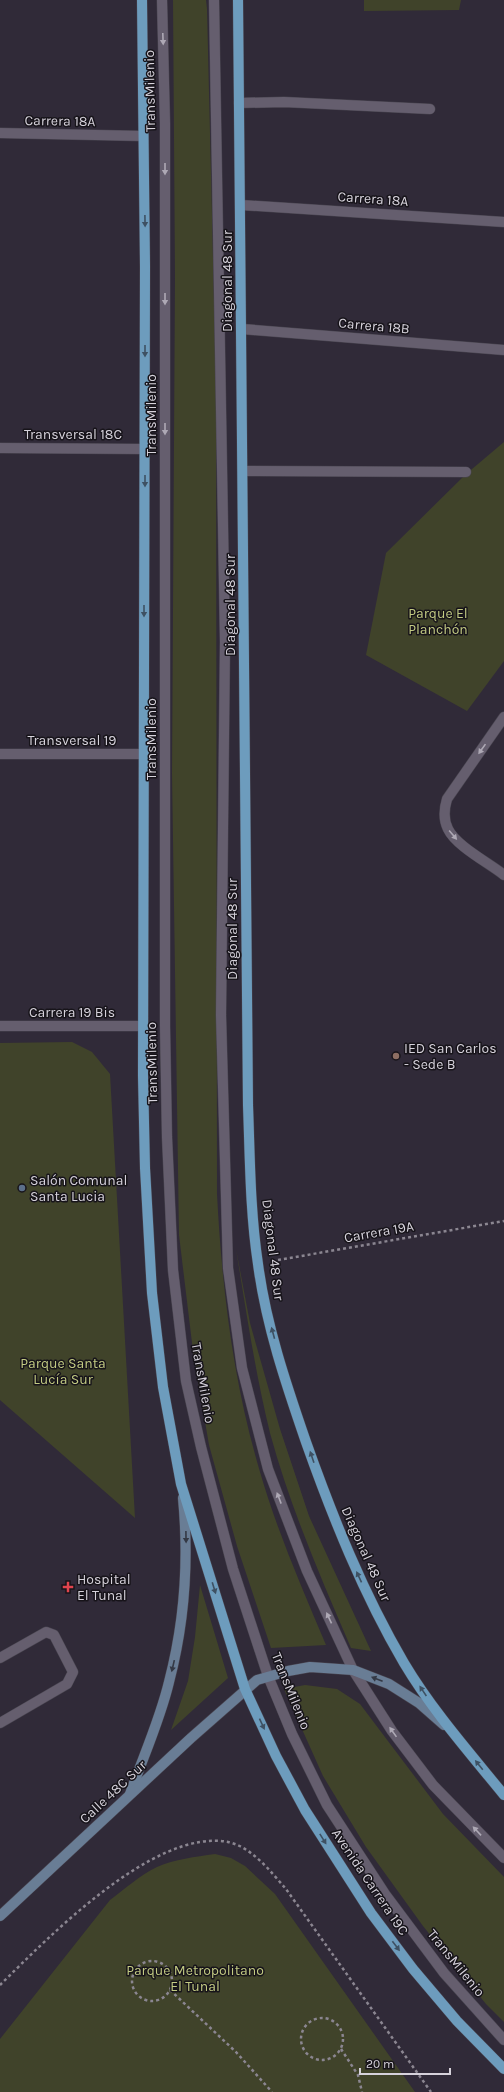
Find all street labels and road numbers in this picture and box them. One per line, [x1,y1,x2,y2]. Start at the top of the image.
street label: TransMilenio [141,50,159,132]
street label: Carrera 18A [24,112,96,130]
street label: Carrera 18A [337,188,409,210]
street label: Diagonal 48 Sur [219,229,236,332]
street label: Carrera 18B [338,314,410,338]
street label: TransMilenio [143,374,160,456]
street label: Transversal 18C [24,426,122,443]
street label: Diagonal 48 Sur [222,553,239,656]
street label: TransMilenio [143,698,160,780]
street label: Transversal 19 [28,732,116,749]
street label: Diagonal 48 Sur [224,877,241,980]
street label: Carrera 19 Bis [29,1004,115,1021]
street label: TransMilenio [143,1022,161,1104]
street label: Diagonal 48 Sur [258,1198,288,1302]
street label: Carrera 19A [343,1218,415,1246]
street label: TransMilenio [188,1341,218,1425]
street label: Diagonal 48 Sur [338,1504,395,1605]
street label: TransMilenio [268,1650,314,1732]
street label: Calle 48C Sur [76,1756,151,1827]
street label: Avenida Carrera 19C [328,1825,412,1939]
street label: TransMilenio [424,1926,488,2000]

